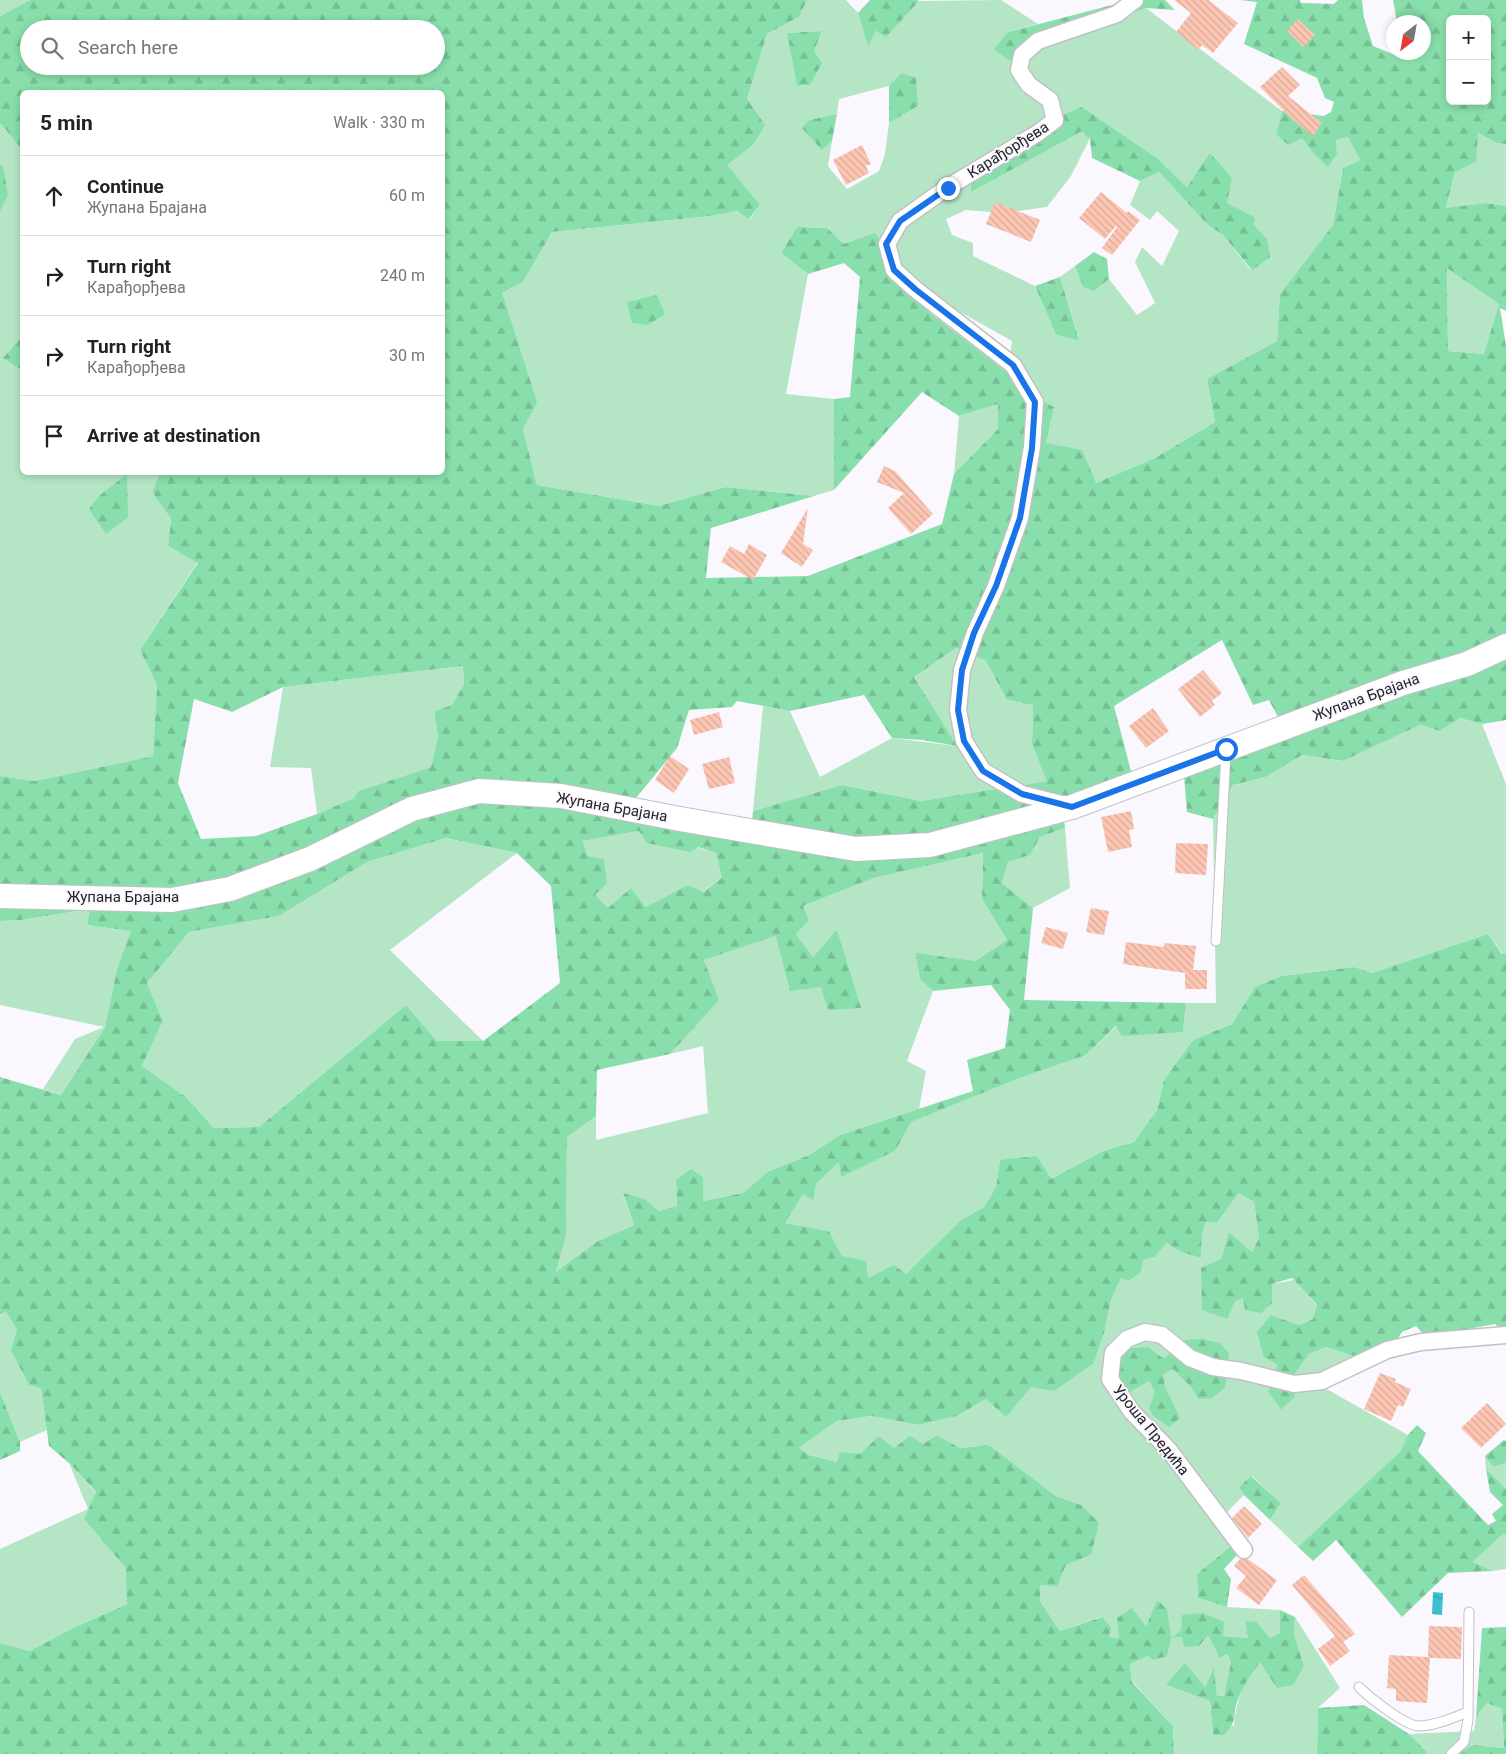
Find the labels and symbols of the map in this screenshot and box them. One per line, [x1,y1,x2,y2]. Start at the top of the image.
north arrow [1386,15,1431,60]
street label: Карађорђева [964,118,1052,182]
route end [937,177,960,200]
street label: Жупана Брајана [1310,669,1422,725]
route start [1215,738,1238,761]
street label: Жупана Брајана [555,788,669,826]
street label: Жупана Брајана [67,888,179,906]
street label: Уроша Предића [1109,1381,1193,1479]

